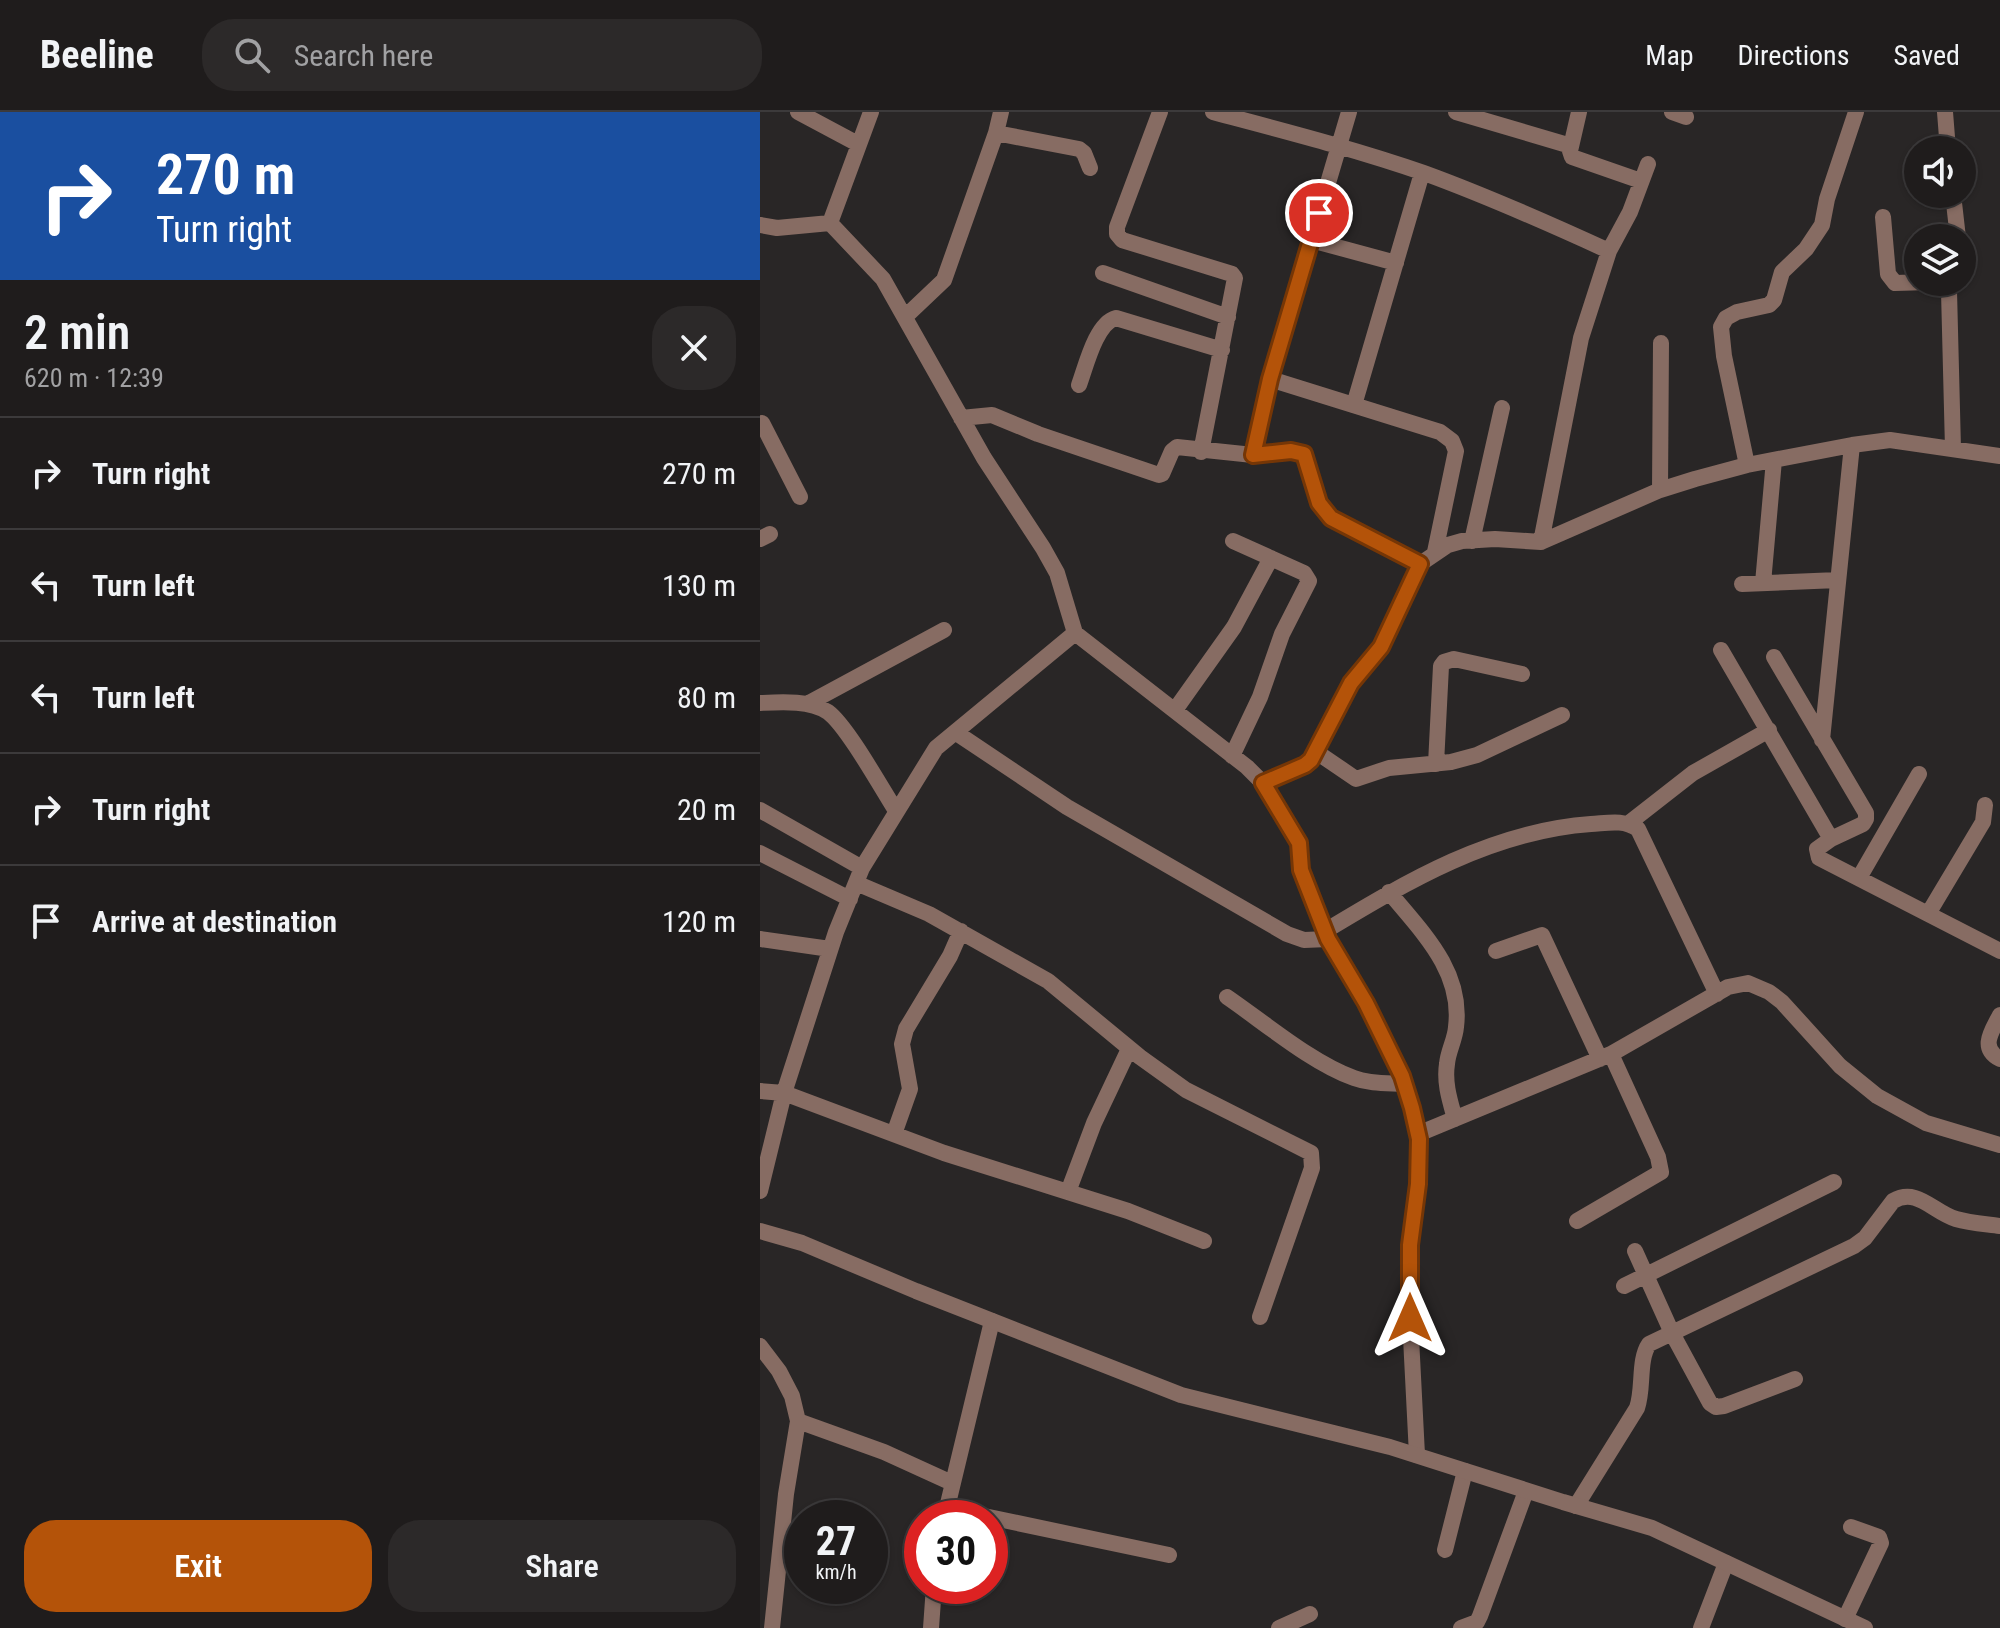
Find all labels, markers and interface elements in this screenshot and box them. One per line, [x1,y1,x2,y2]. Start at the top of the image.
search box [202,19,762,91]
text: Beeline [40,33,154,77]
icon: search [230,33,274,77]
text: Search here [294,38,433,73]
text: Map [1645,39,1694,72]
text: Directions [1738,39,1849,72]
text: Saved [1893,39,1960,72]
map controls [1904,136,1976,296]
button: sound [1904,136,1976,208]
text: 270 m [156,142,295,208]
icon: right [24,144,128,248]
pin [1285,179,1353,247]
icon: arrive [1297,191,1341,235]
text: Turn right [156,209,292,251]
button: layers [1904,224,1976,296]
text: 2 min [24,304,130,361]
button: close [652,306,736,390]
text: 620 m · 12:39 [24,363,164,393]
icon: right [24,451,68,495]
text: Turn right [92,456,210,491]
text: 270 m [662,456,736,491]
icon: left [24,563,68,607]
text: Turn left [92,568,195,603]
text: 130 m [662,568,736,603]
icon: left [24,675,68,719]
text: Turn left [92,680,195,715]
text: 80 m [677,680,736,715]
icon: right [24,787,68,831]
text: Turn right [92,792,210,827]
text: 20 m [677,792,736,827]
icon: arrive [24,899,68,943]
text: Arrive at destination [92,904,337,939]
text: 120 m [662,904,736,939]
position arrow [1368,1276,1452,1360]
speed limit sign: 30 [904,1500,1008,1604]
text: 27 [816,1518,856,1565]
button: Exit [24,1520,372,1612]
button: Share [388,1520,736,1612]
text: km/h [815,1560,857,1584]

